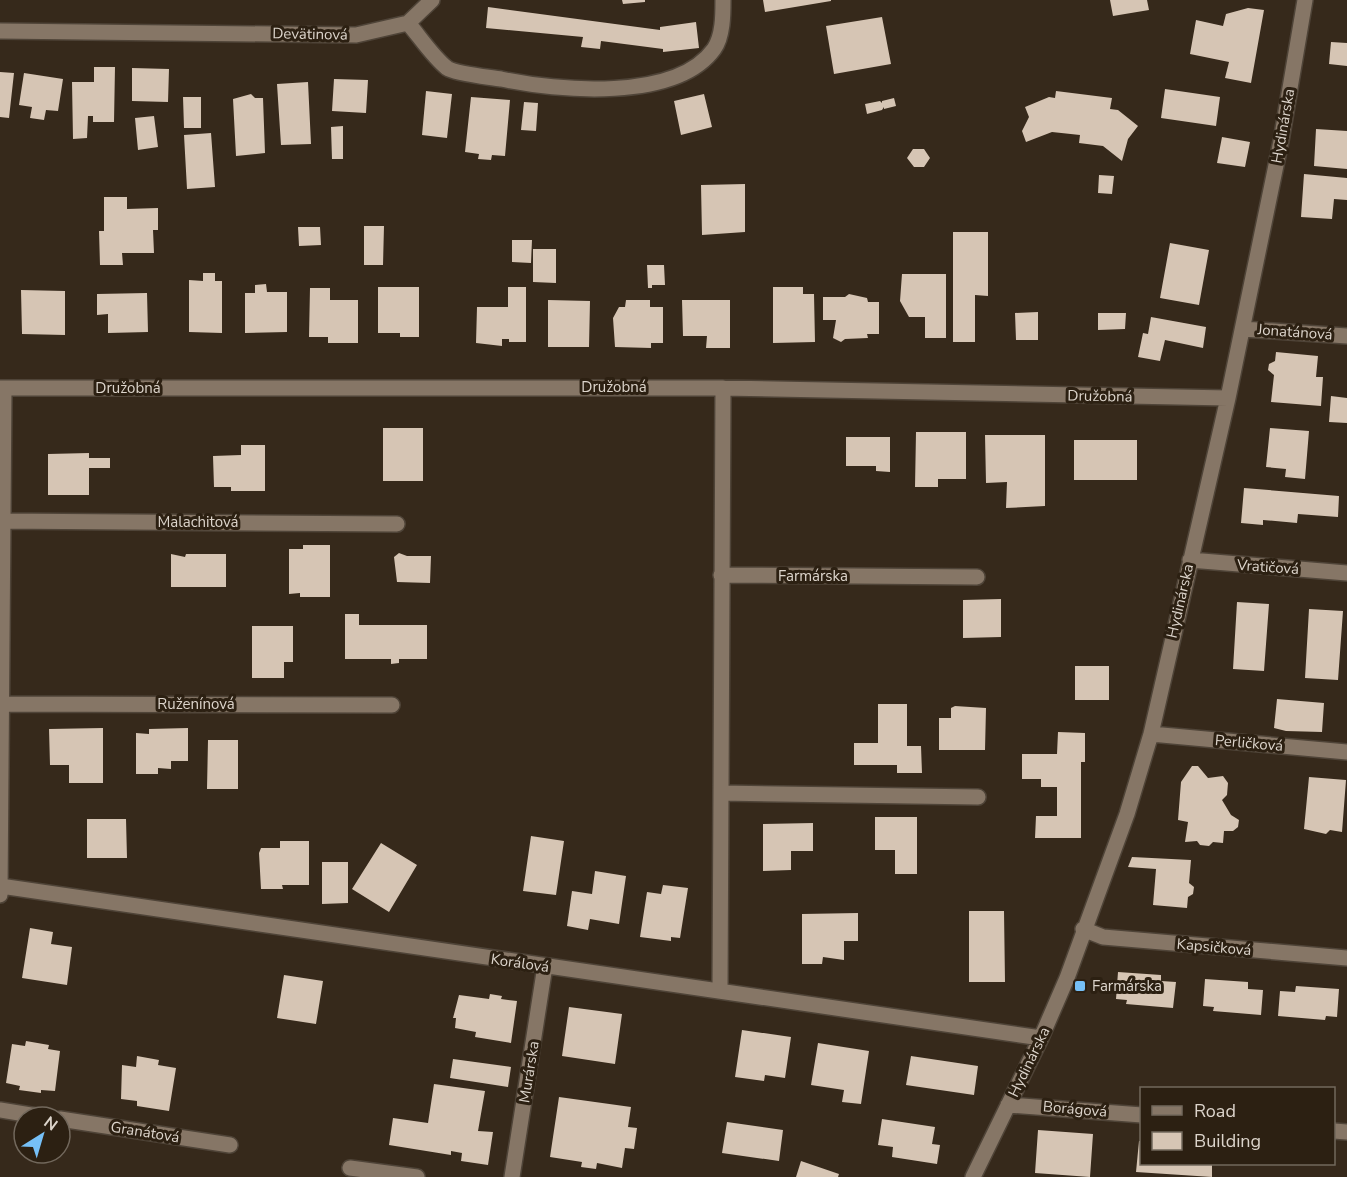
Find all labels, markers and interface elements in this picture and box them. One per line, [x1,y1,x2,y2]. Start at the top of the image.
street label: Devätinová [272,23,348,45]
street label: Hydinárska [1267,87,1299,165]
street label: Jonatánová [1256,319,1333,345]
street label: Družobná [581,377,647,397]
street label: Družobná [95,378,161,398]
street label: Družobná [1067,385,1133,407]
street label: Malachitová [157,512,239,532]
street label: Vratičová [1235,555,1300,579]
street label: Hydinárska [1162,562,1198,640]
street label: Farmárska [778,566,848,586]
street label: Ruženínová [157,694,235,714]
street label: Perličková [1214,730,1284,756]
street label: Kapsičková [1176,934,1252,960]
street label: Korálová [489,949,551,977]
place label: Farmárska [1092,976,1162,996]
marker: Farmárska [1073,979,1087,993]
street label: Hydinárska [1003,1024,1055,1100]
street label: Murárska [514,1040,544,1104]
legend [1140,1087,1335,1165]
street label: Borágová [1042,1096,1108,1122]
text: Road [1194,1099,1236,1123]
north arrow [12,1105,72,1165]
text: N [39,1111,62,1136]
street label: Granátová [109,1117,181,1147]
text: Building [1194,1129,1261,1153]

